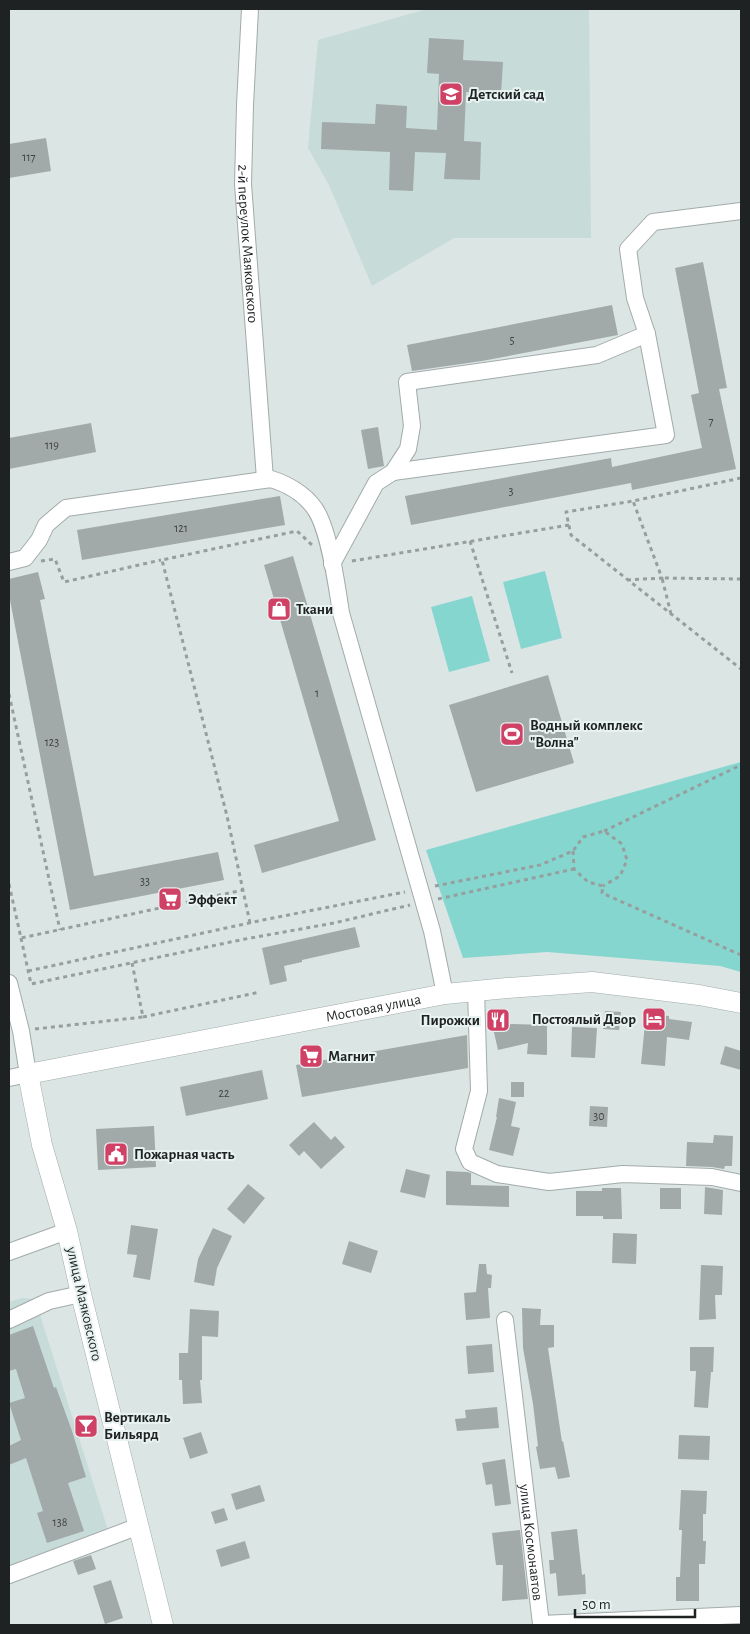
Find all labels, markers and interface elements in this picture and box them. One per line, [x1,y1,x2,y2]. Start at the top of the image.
school or university icon: Детский сад [438,81,464,107]
place label: Детский сад [468,87,544,102]
house number: 117 [22,151,36,163]
street label: 2-й переулок Маяковского [235,164,261,324]
house number: 5 [509,334,515,346]
house number: 7 [708,415,714,427]
house number: 119 [45,439,59,451]
house number: 3 [509,485,514,497]
house number: 121 [174,522,188,534]
shop icon: Ткани [266,596,292,622]
place label: Ткани [296,602,333,617]
house number: 1 [315,687,319,699]
place label: Водный комплекс "Волна" [530,718,643,750]
sports icon: Водный комплекс "Волна" [499,721,525,747]
house number: 123 [45,736,59,748]
house number: 33 [140,875,150,887]
supermarket icon: Эффект [157,886,183,912]
place label: Эффект [188,892,237,907]
street label: Мостовая улица [324,991,422,1024]
hotel icon: Постоялый Двор [641,1006,667,1032]
restaurant icon: Пирожки [485,1007,511,1033]
place label: Постоялый Двор [532,1012,636,1027]
place label: Пирожки [420,1013,480,1028]
supermarket icon: Магнит [298,1043,324,1069]
place label: Магнит [328,1049,375,1064]
house number: 22 [219,1087,230,1099]
house number: 30 [593,1110,605,1122]
public building icon: Пожарная часть [103,1141,129,1167]
place label: Пожарная часть [134,1147,234,1162]
street label: улица Маяковского [63,1245,104,1362]
place label: Вертикаль Бильярд [104,1410,170,1442]
bar icon: Вертикаль Бильярд [73,1413,99,1439]
street label: улица Космонавтов [517,1482,546,1602]
house number: 138 [53,1516,68,1528]
scale bar [575,1586,695,1618]
text: 50 m [582,1597,611,1612]

